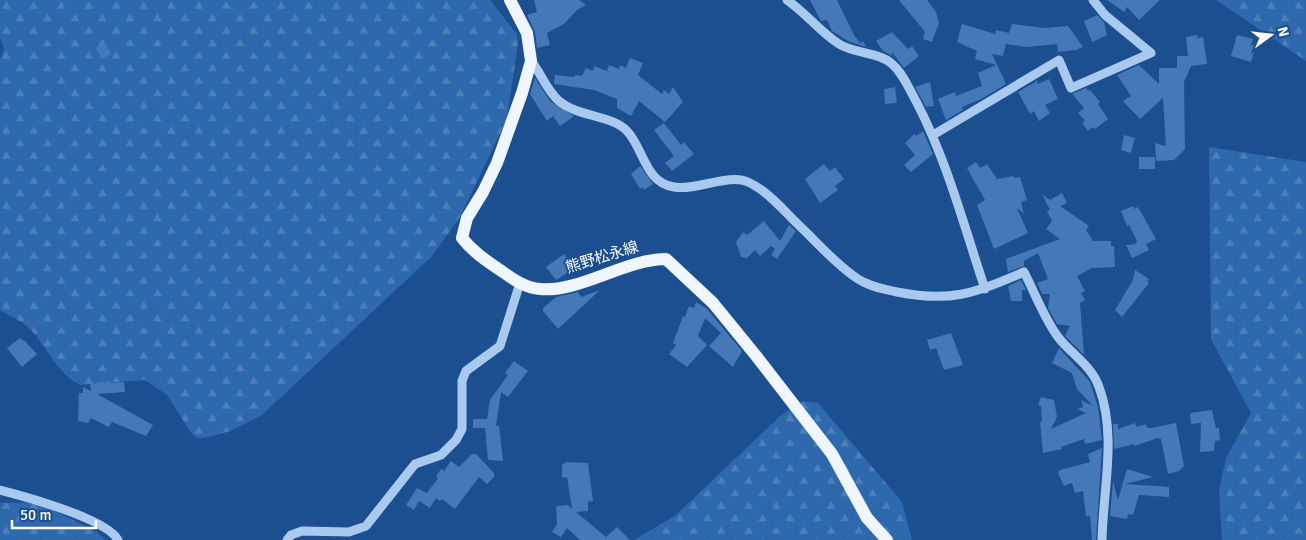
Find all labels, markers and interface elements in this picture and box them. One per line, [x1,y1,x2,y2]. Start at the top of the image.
north arrow [1246,10,1296,60]
text: N [1274,25,1293,39]
street label: 熊野松永線 [563,237,641,277]
scale bar [12,498,96,530]
text: 50 m [20,506,51,524]

